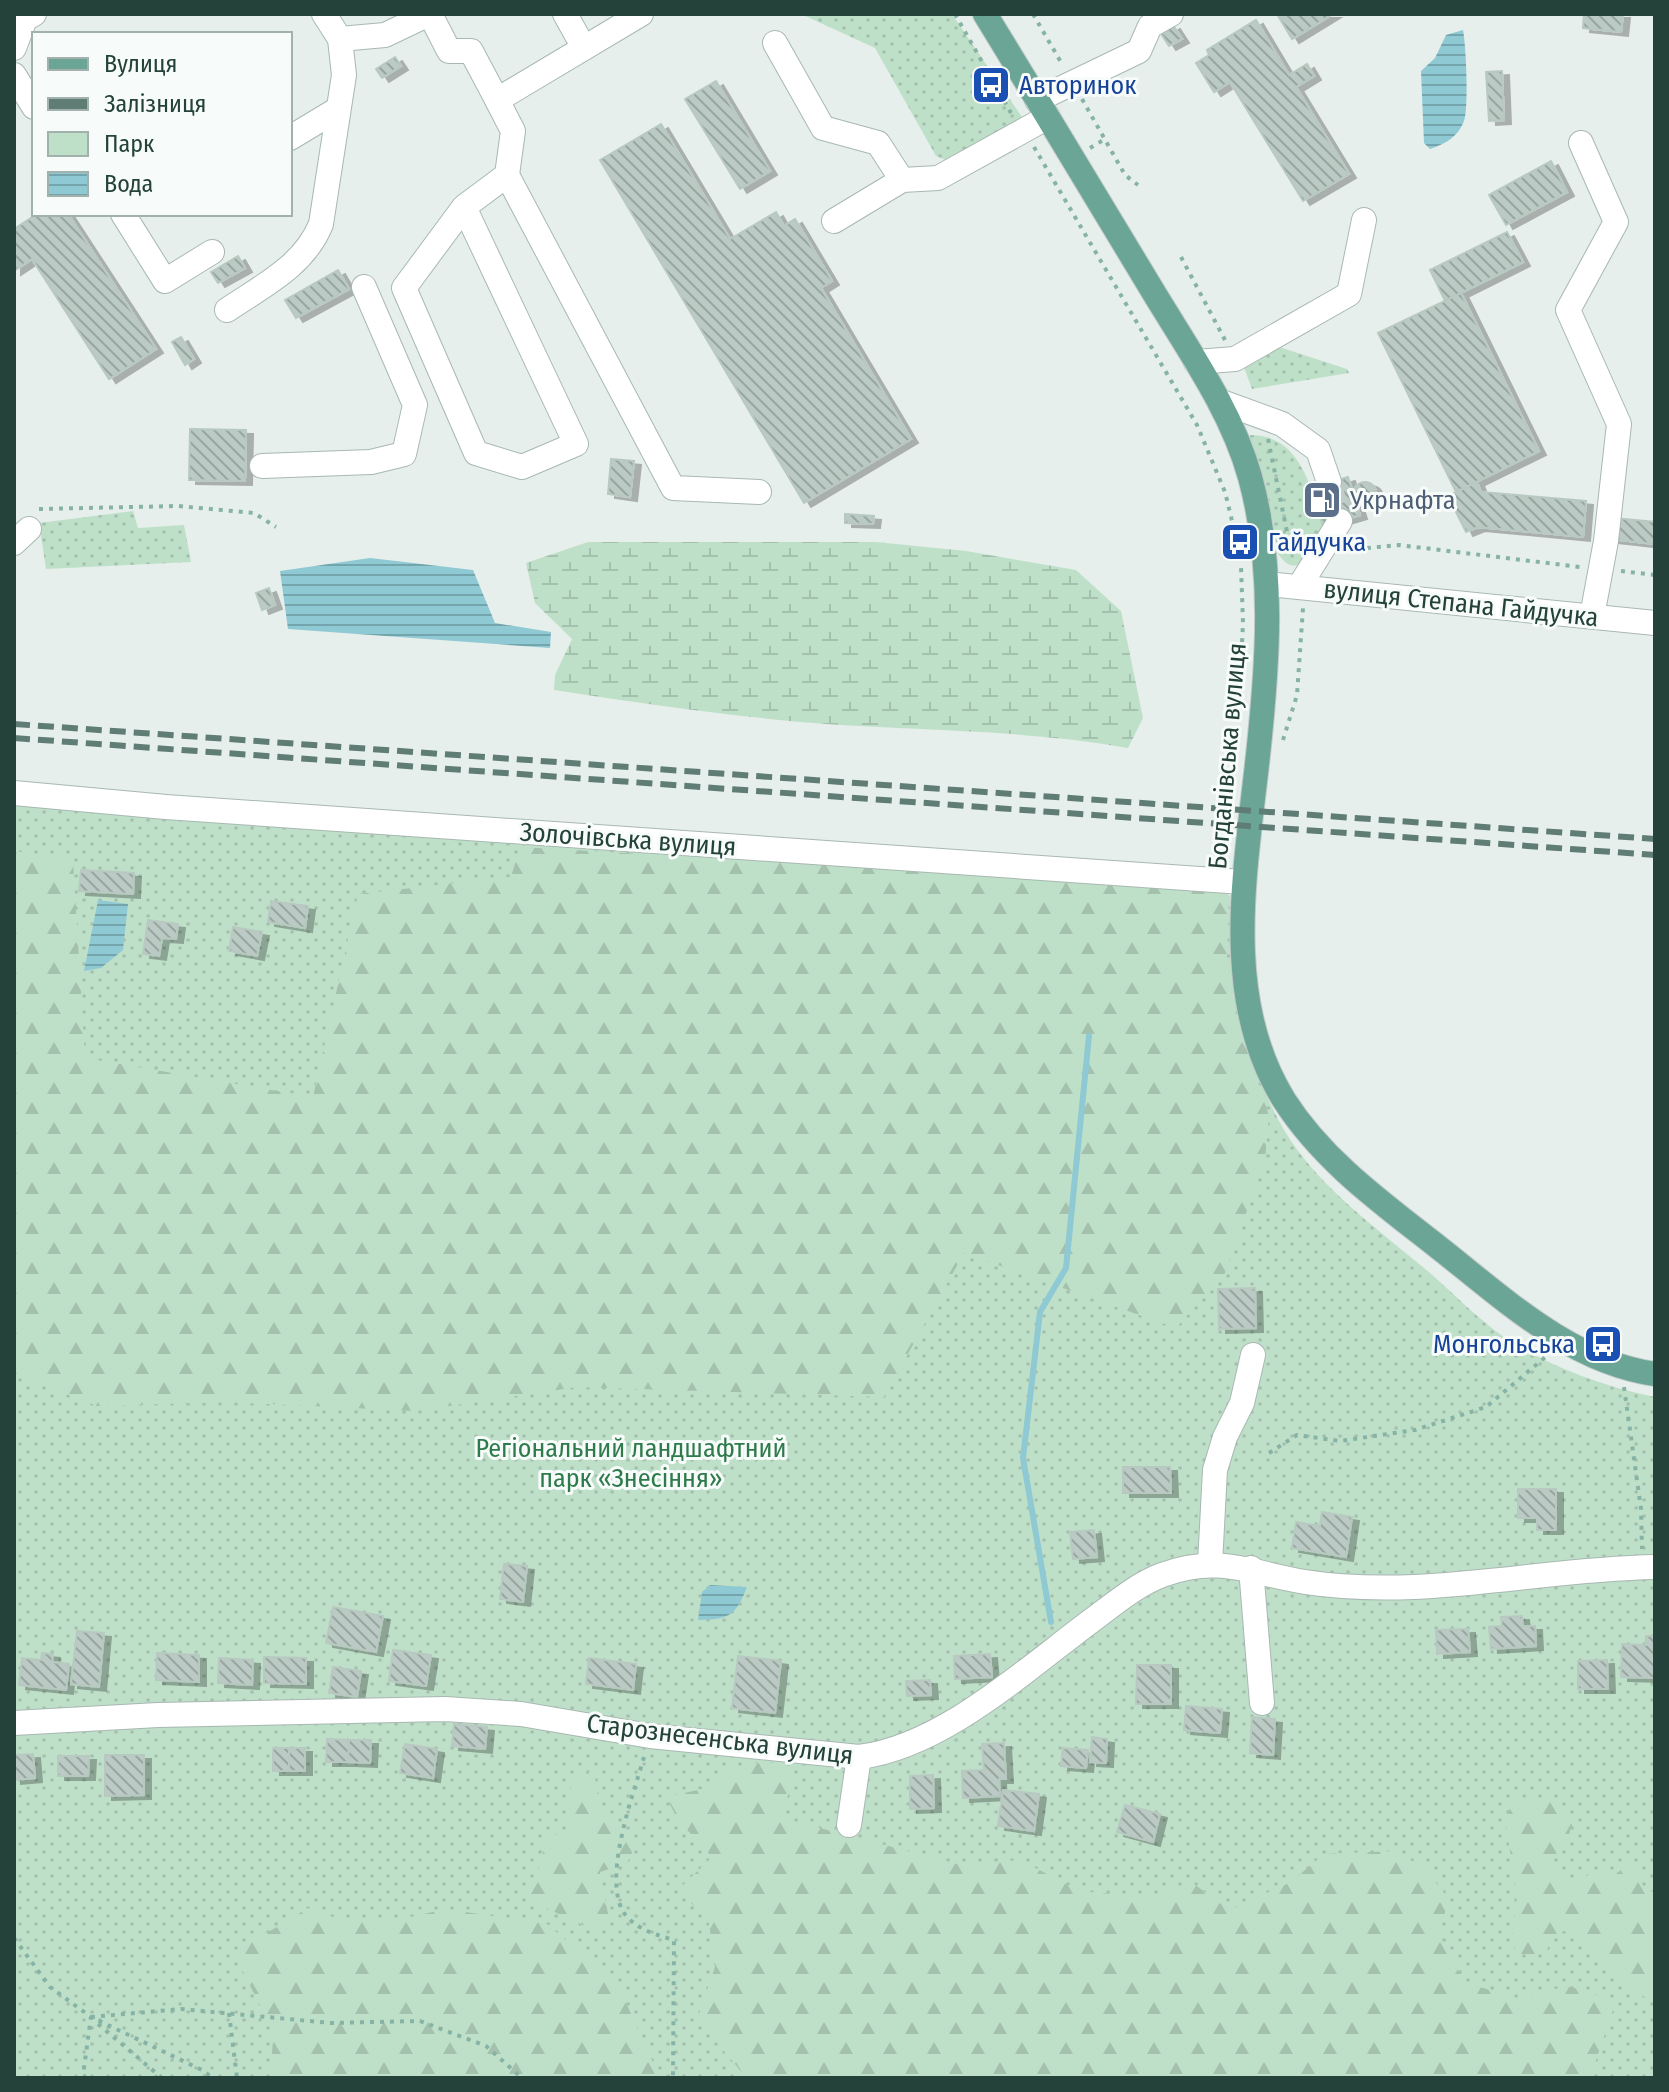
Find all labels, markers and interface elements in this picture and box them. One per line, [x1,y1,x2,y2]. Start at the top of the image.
legend [32,32,292,216]
text: Вулиця [104,50,177,78]
bus stop icon: Авторинок [970,64,1012,106]
place label: Авторинок [1019,70,1136,101]
text: Залізниця [104,90,206,118]
text: Парк [104,130,155,158]
text: Вода [104,170,153,198]
fuel station icon: Укрнафта [1301,479,1343,521]
place label: Укрнафта [1349,485,1455,516]
bus stop icon: Гайдучка [1219,521,1261,563]
place label: Гайдучка [1268,527,1366,558]
street label: вулиця Степана Гайдучка [1322,574,1600,633]
street label: Богданівська вулиця [1202,642,1253,871]
street label: Золочівська вулиця [519,816,737,863]
bus stop icon: Монгольська [1582,1323,1624,1365]
place label: Монгольська [1433,1329,1575,1360]
park label: Регіональний ландшафтний парк «Знесіння» [475,1433,787,1494]
street label: Старознесенська вулиця [585,1708,855,1771]

